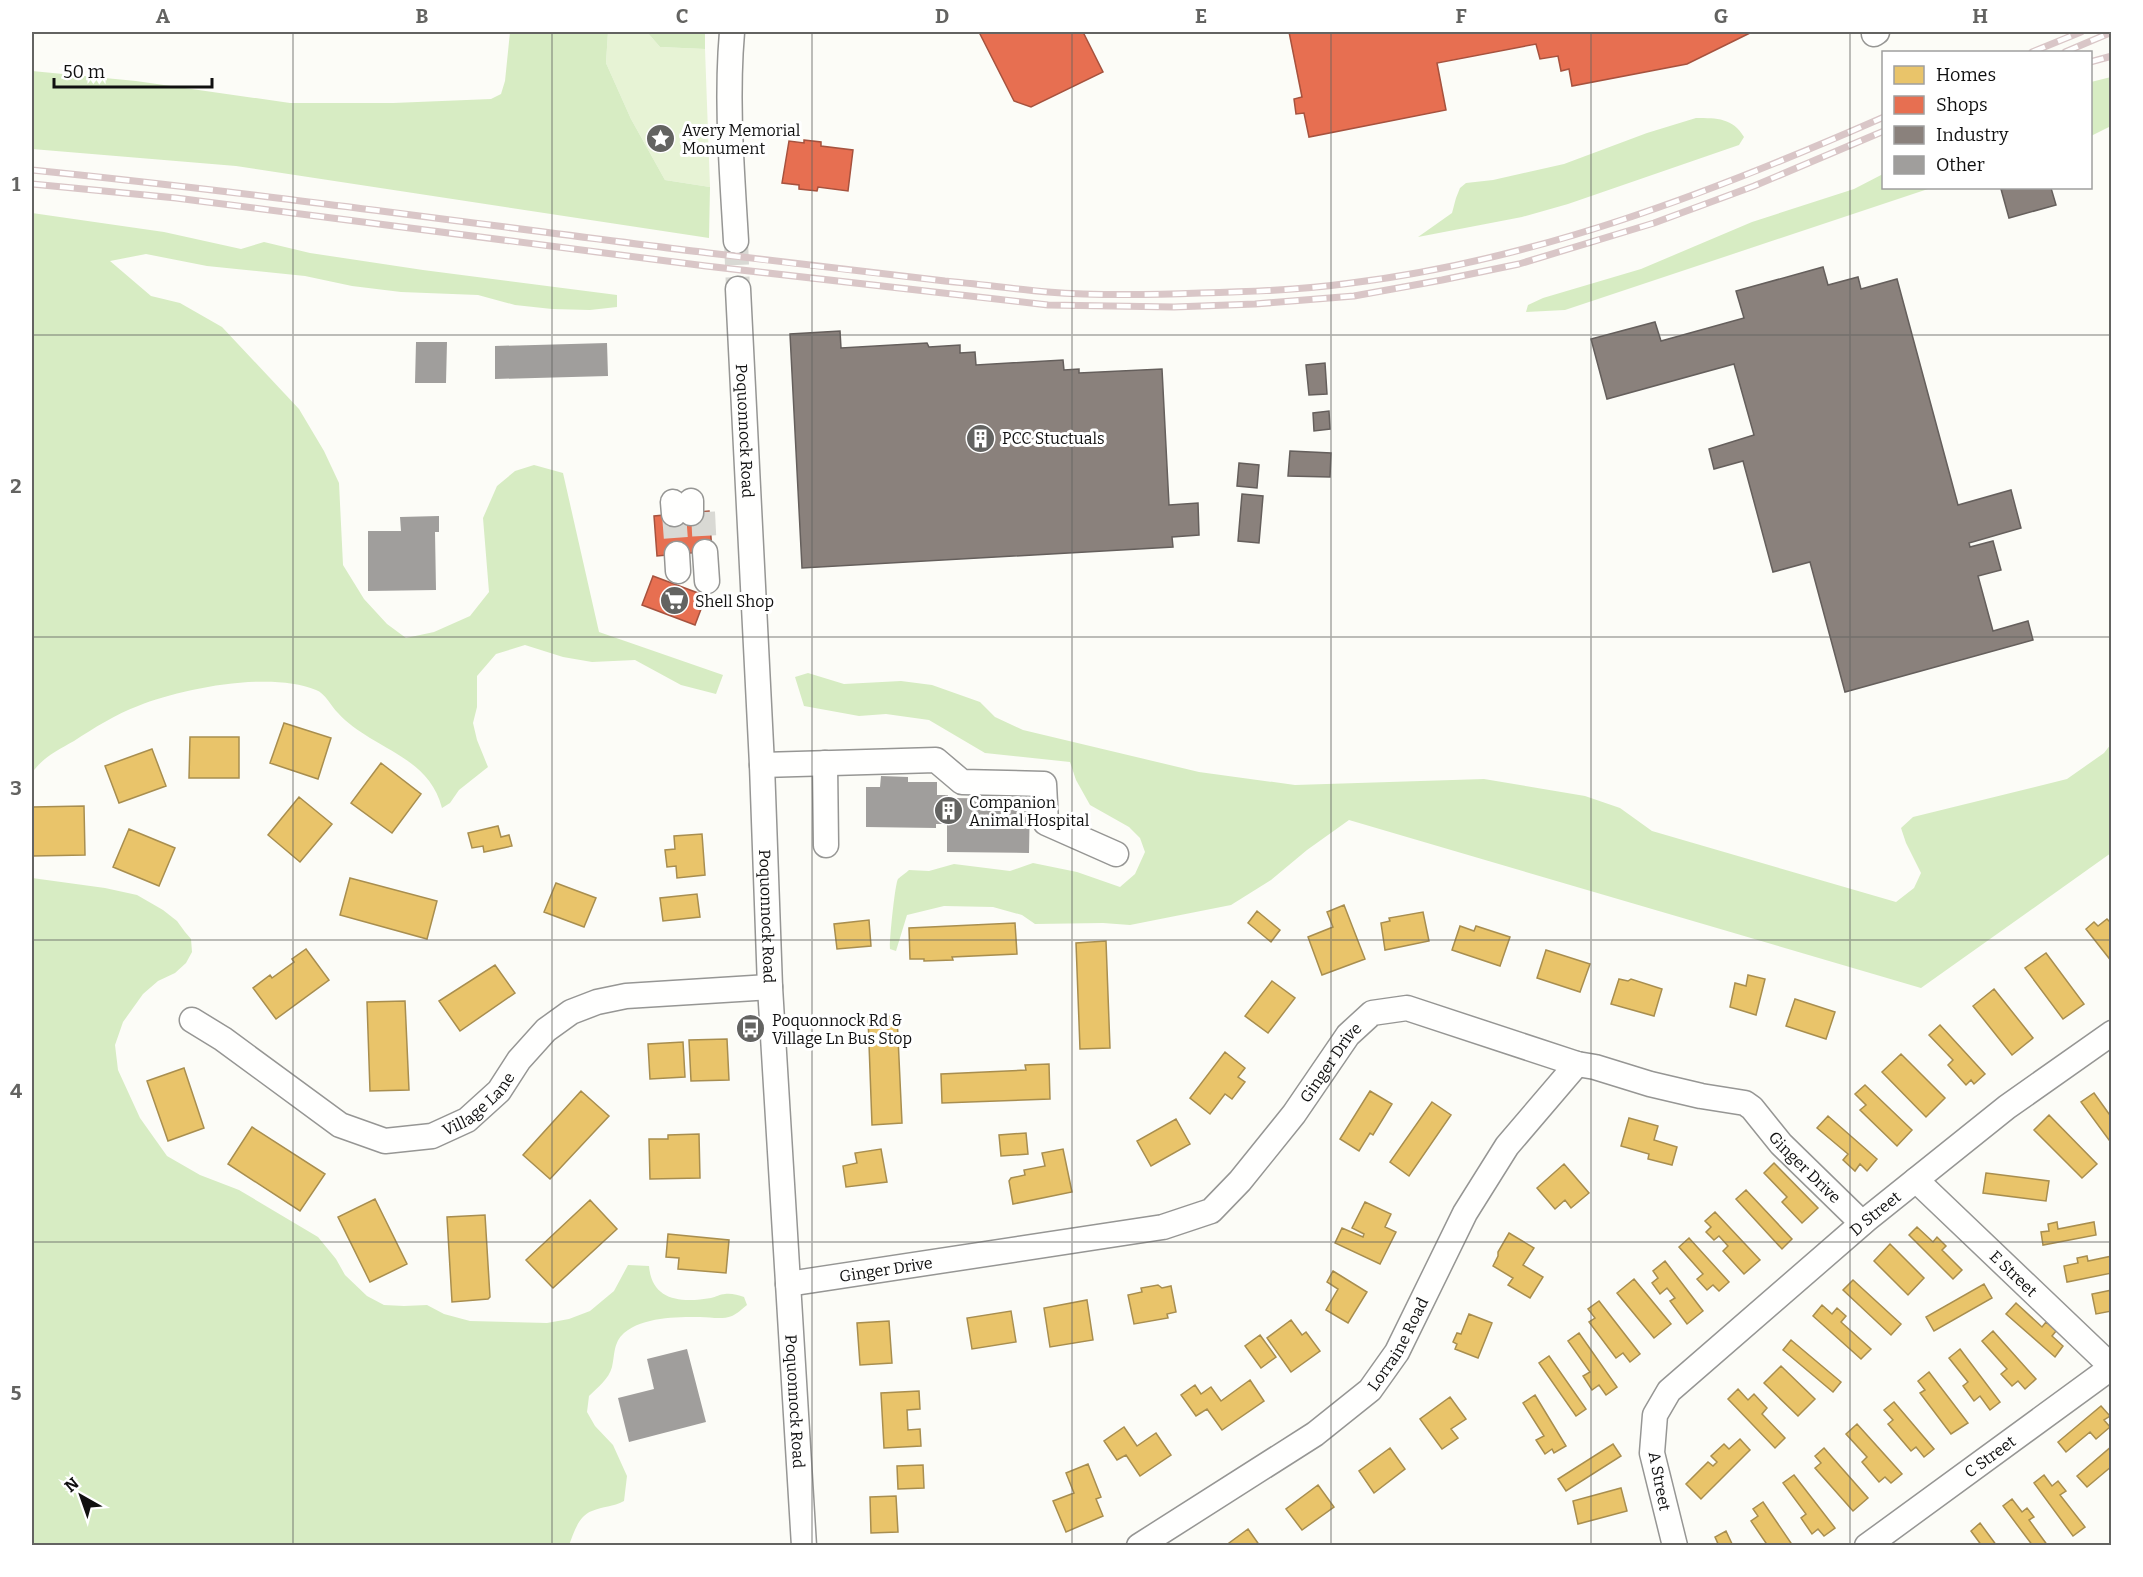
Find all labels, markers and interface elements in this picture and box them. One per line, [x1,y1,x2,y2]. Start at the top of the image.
text: A [156,4,171,28]
text: B [416,4,429,28]
text: C [676,4,688,28]
text: D [935,4,949,28]
text: E [1195,4,1207,28]
text: F [1455,4,1467,28]
text: G [1714,4,1728,28]
text: H [1972,4,1988,28]
scale bar [54,51,212,89]
legend [1882,51,2092,189]
text: 50 m [63,61,105,83]
text: Homes [1936,64,1996,86]
text: Shops [1936,94,1988,116]
place label: Avery Memorial Monument [682,121,801,158]
place icon: Avery Memorial Monument [645,123,677,155]
text: Industry [1936,124,2009,146]
text: Other [1936,154,1985,176]
text: 1 [12,172,21,196]
street label: Poquonnock Road [732,363,758,499]
building icon: PCC Stuctuals [965,422,997,454]
place label: PCC Stuctuals [1002,429,1105,448]
text: 2 [10,474,22,498]
supermarket icon: Shell Shop [658,585,690,617]
place label: Shell Shop [695,592,774,611]
text: 3 [10,776,22,800]
place label: Companion Animal Hospital [969,793,1090,830]
building icon: Companion Animal Hospital [932,795,964,827]
street label: Poquonnock Road [755,849,779,984]
place label: Poquonnock Rd & Village Ln Bus Stop [772,1011,912,1048]
bus stop icon: Poquonnock Rd & Village Ln Bus Stop [735,1013,767,1045]
street label: Ginger Drive [1296,1018,1366,1106]
street label: Village Lane [440,1069,519,1140]
text: 4 [10,1079,22,1103]
street label: Ginger Drive [1765,1128,1845,1207]
street label: D Street [1846,1187,1905,1240]
street label: E Street [1986,1247,2041,1301]
street label: Ginger Drive [838,1253,934,1286]
street label: Lorraine Road [1364,1294,1432,1394]
street label: Poquonnock Road [781,1334,808,1470]
text: 5 [11,1381,22,1405]
street label: C Street [1961,1432,2020,1482]
street label: A Street [1644,1450,1675,1512]
north arrow [51,1466,111,1526]
text: N [61,1474,83,1496]

